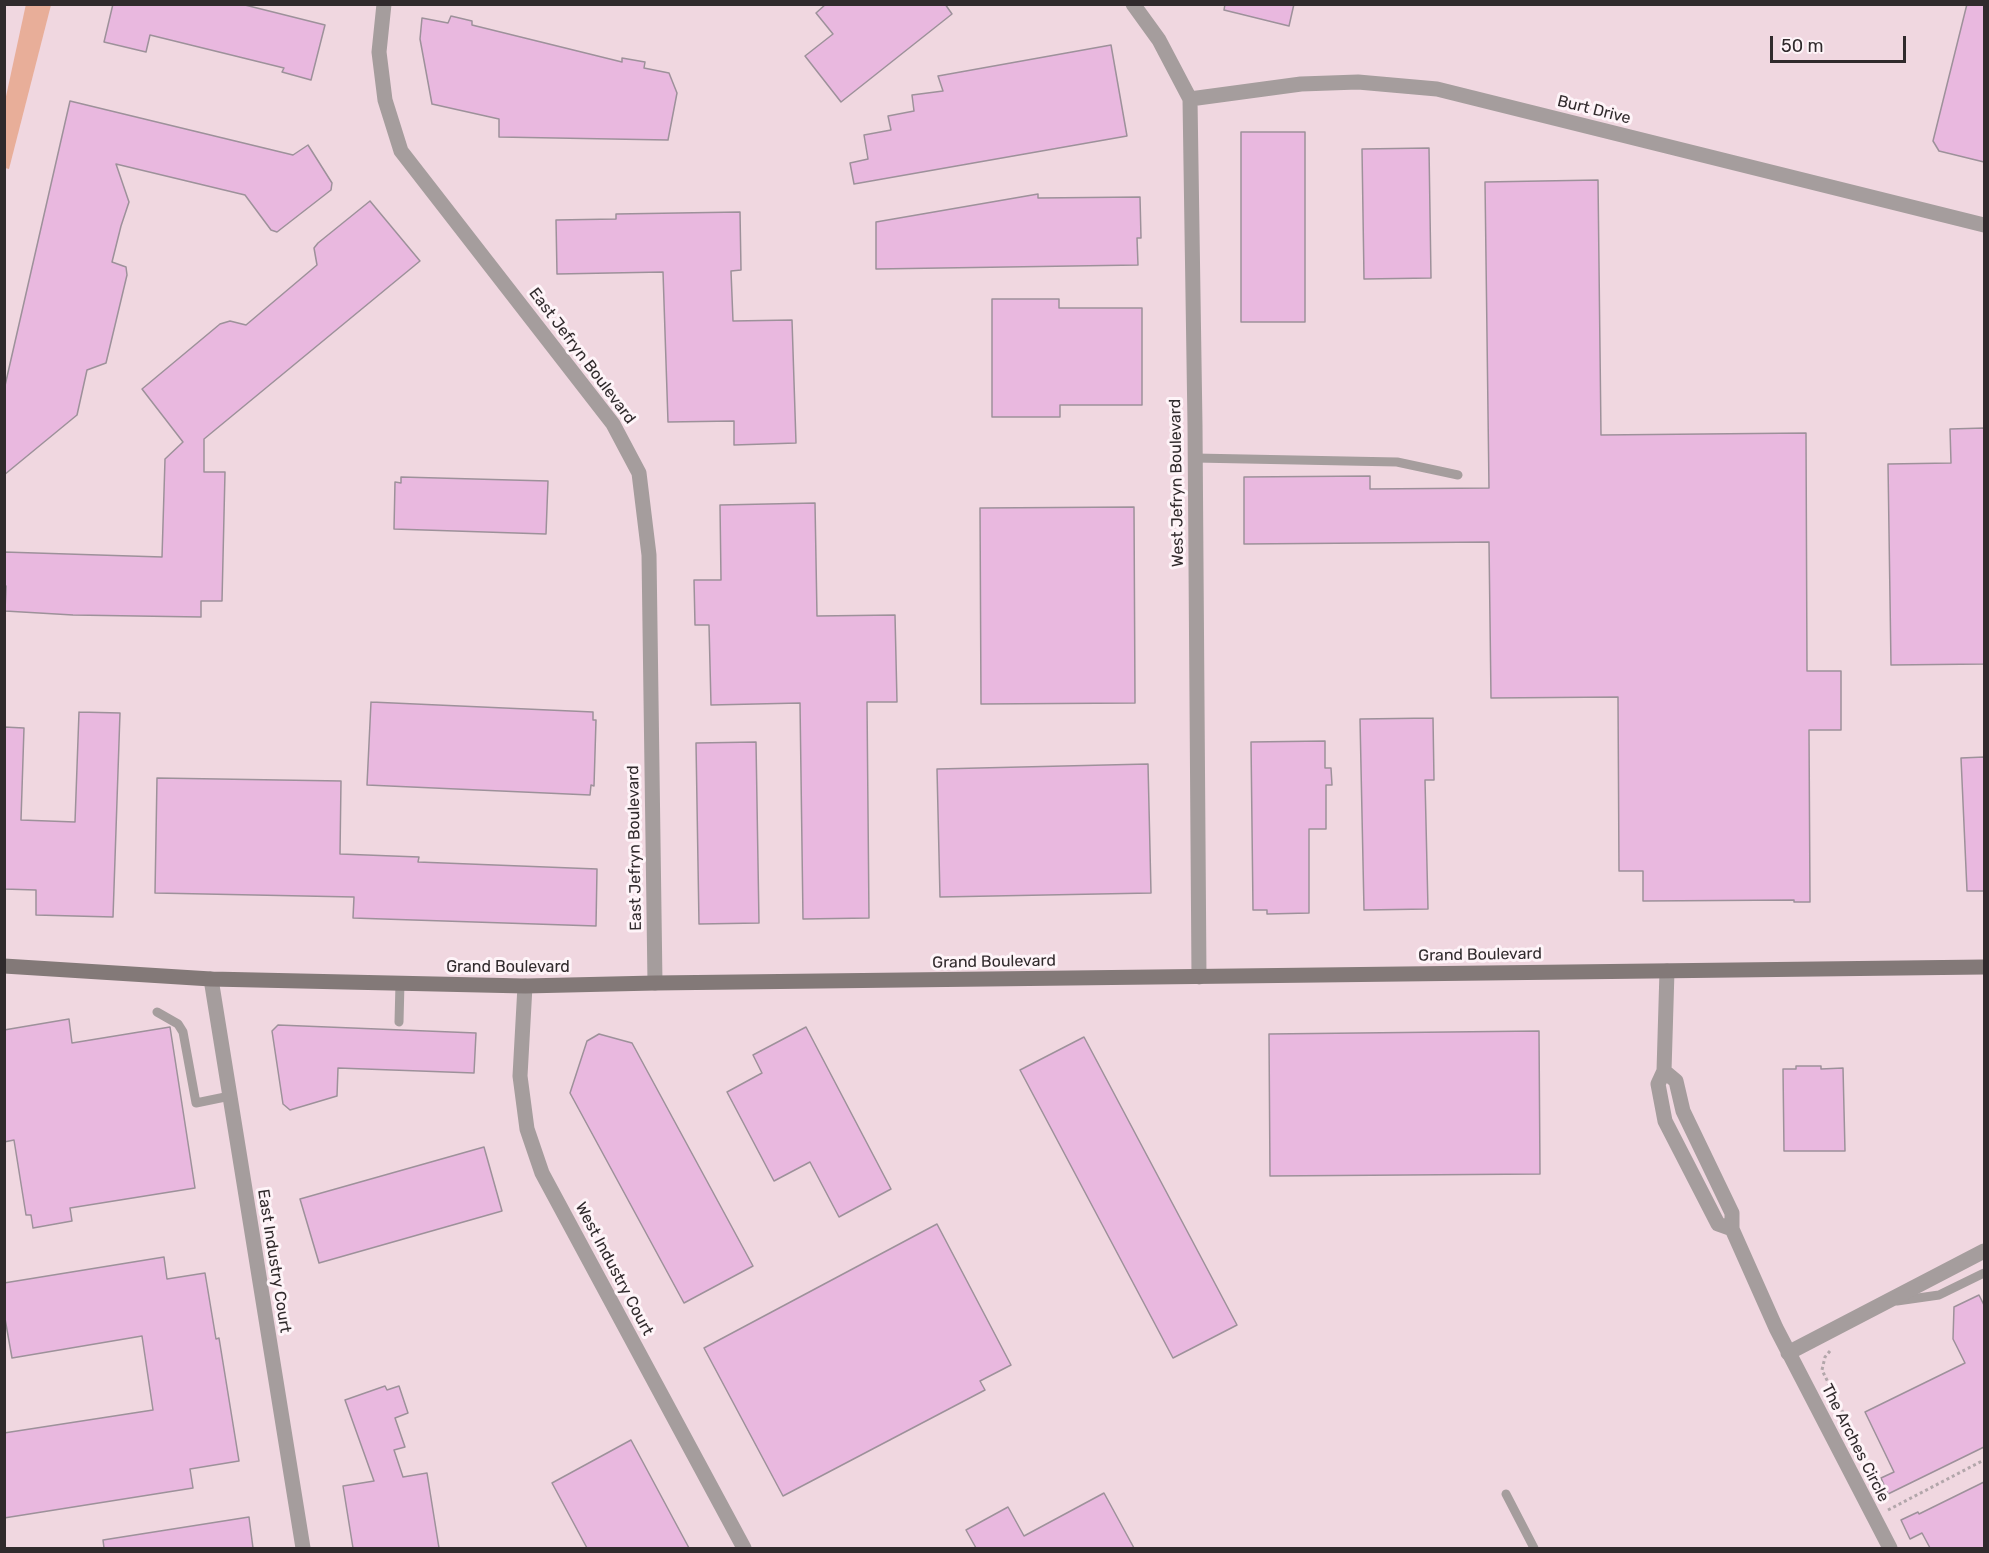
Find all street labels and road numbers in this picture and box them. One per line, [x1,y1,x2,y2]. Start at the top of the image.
street label: Burt Drive [1555,92,1633,128]
street label: East Jefryn Boulevard [525,284,639,428]
street label: West Jefryn Boulevard [1166,399,1188,567]
street label: East Jefryn Boulevard [624,765,646,931]
street label: Grand Boulevard [1418,944,1542,966]
street label: Grand Boulevard [932,951,1056,973]
street label: Grand Boulevard [446,957,570,977]
street label: East Industry Court [253,1188,295,1334]
street label: West Industry Court [571,1199,657,1339]
street label: The Arches Circle [1817,1381,1893,1505]

